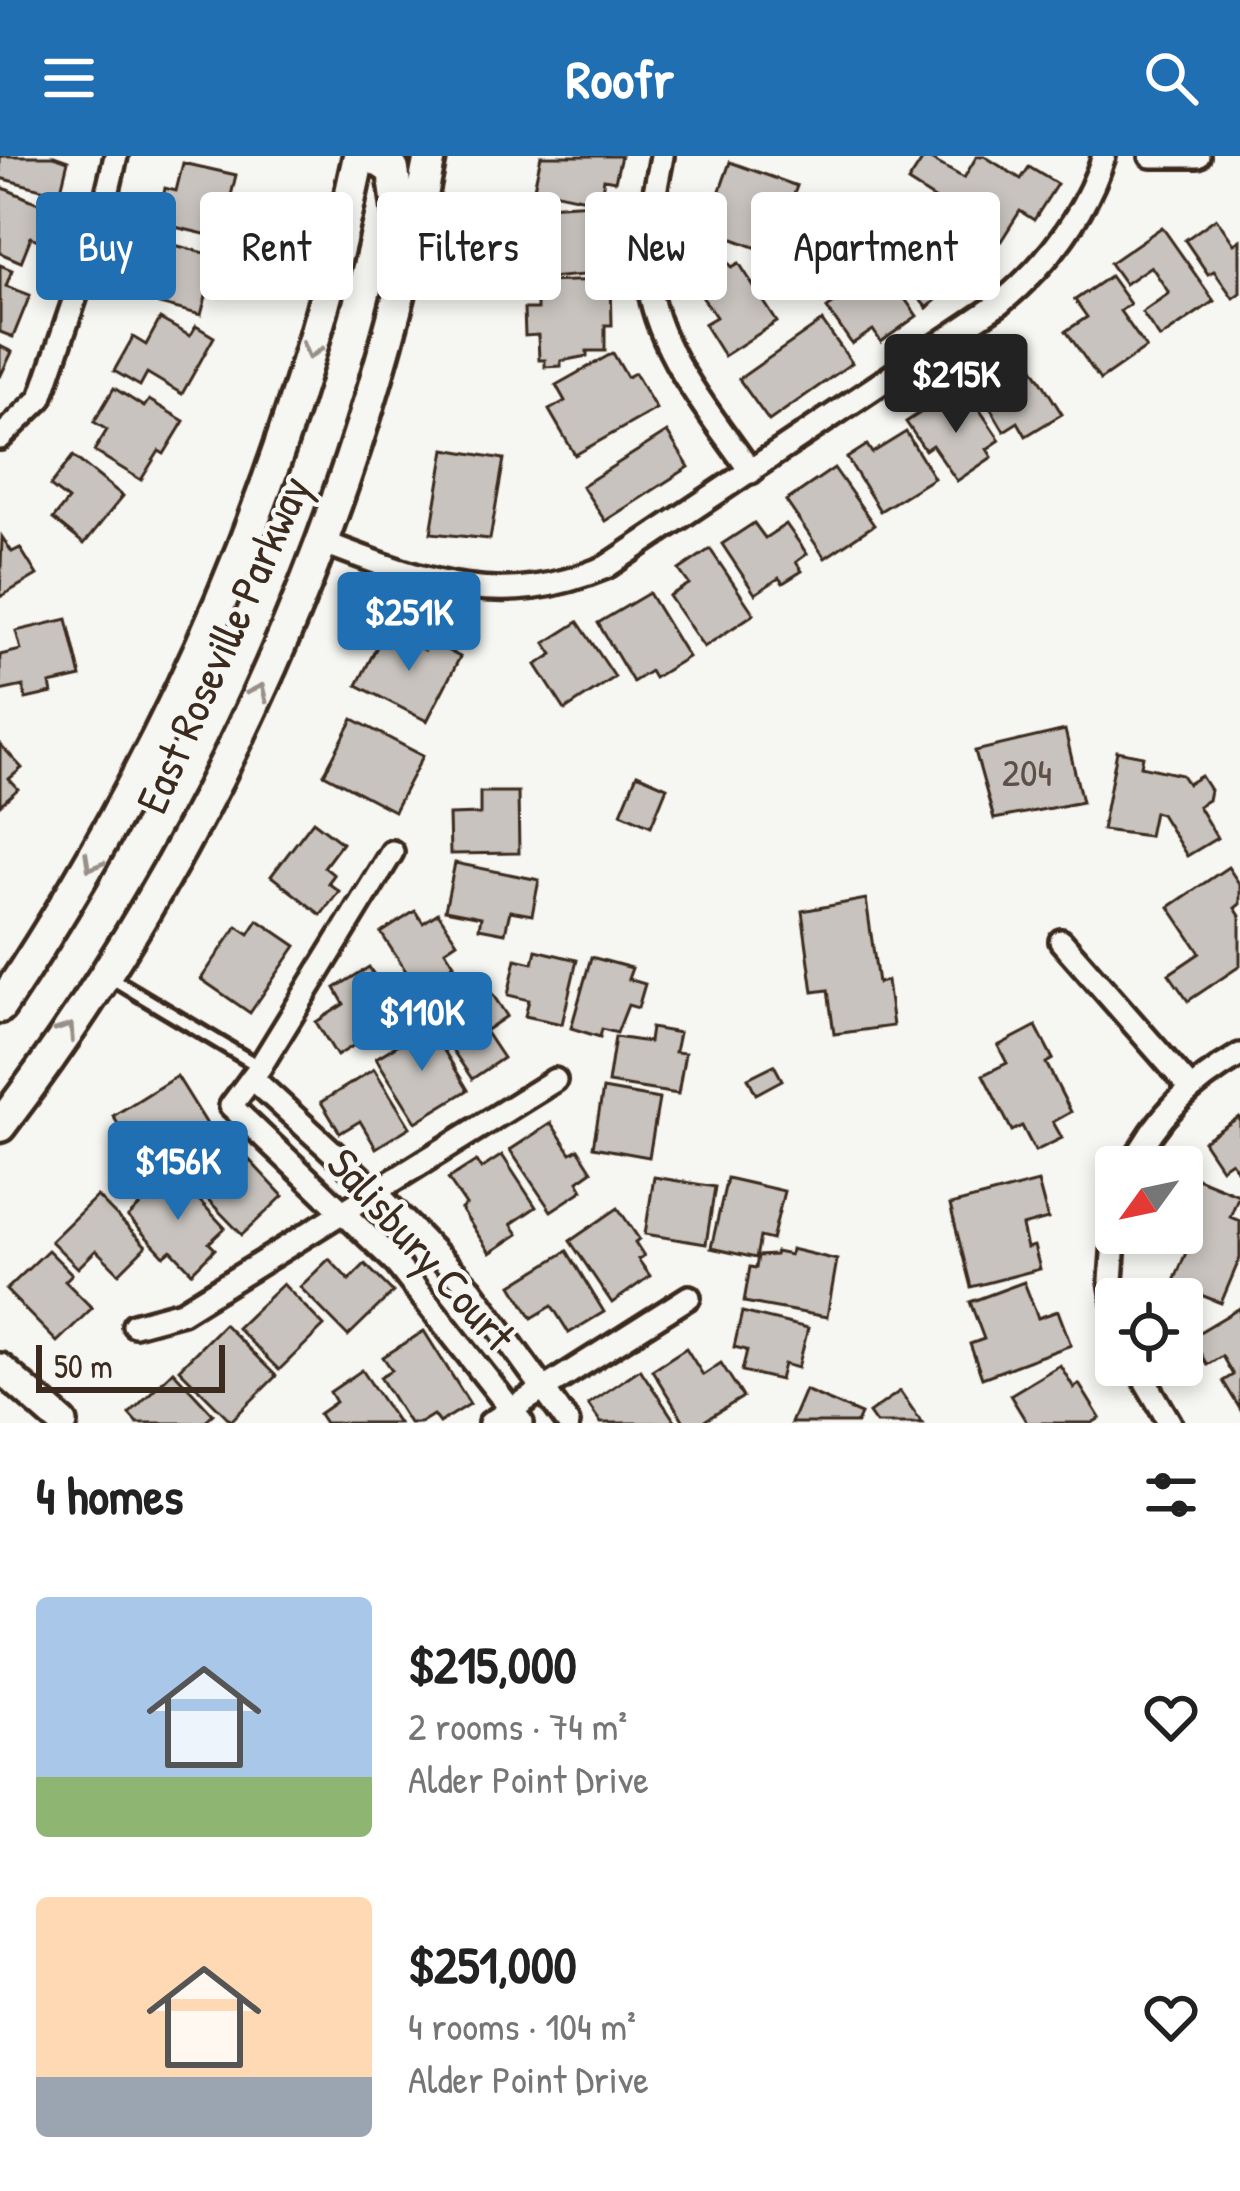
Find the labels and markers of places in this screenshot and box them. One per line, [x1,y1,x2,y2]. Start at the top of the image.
pin: $215K [872,334,1040,436]
pin: $251K [325,572,493,674]
pin: $110K [338,972,506,1074]
pin: $156K [94,1121,262,1223]

